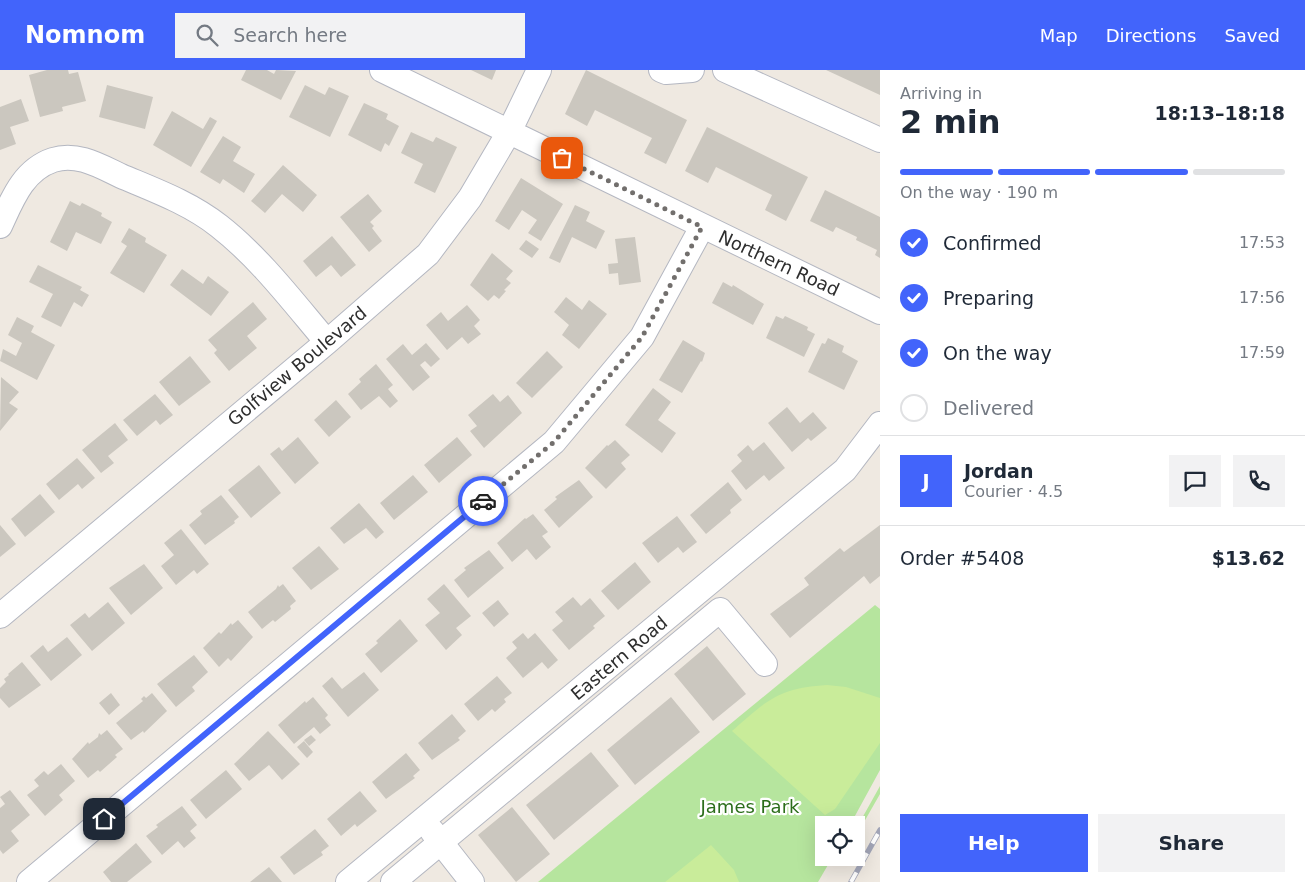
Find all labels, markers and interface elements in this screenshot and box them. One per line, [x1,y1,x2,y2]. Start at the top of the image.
search box [175,13,525,58]
text: Nomnom [25,21,145,49]
icon: search [193,21,221,49]
text: Search here [233,24,347,46]
text: Map [1040,25,1078,46]
text: Directions [1106,25,1196,46]
text: Saved [1224,25,1280,46]
text: Arriving in [900,84,982,103]
text: 18:13–18:18 [1155,102,1285,124]
text: 2 min [900,103,1001,141]
pin [541,137,583,179]
icon: bag [548,144,576,172]
text: On the way · 190 m [900,183,1058,202]
street label: Northern Road [715,226,843,300]
icon: check [900,229,928,257]
text: Confirmed [943,232,1042,254]
text: 17:53 [1239,233,1285,252]
icon: check [900,284,928,312]
text: Preparing [943,287,1034,309]
text: 17:56 [1239,288,1285,307]
street label: Golfview Boulevard [223,302,371,430]
icon: check [900,339,928,367]
text: On the way [943,342,1052,364]
text: 17:59 [1239,343,1285,362]
text: Delivered [943,397,1034,419]
button: chat [1169,455,1221,507]
button: phone [1233,455,1285,507]
text: Jordan [964,460,1033,482]
text: J [922,470,930,492]
courier [458,476,508,526]
text: Courier · 4.5 [964,482,1063,501]
icon: car [469,487,497,515]
text: Order #5408 [900,547,1024,569]
text: $13.62 [1212,547,1285,569]
street label: Eastern Road [567,612,671,704]
park label: James Park [700,796,800,817]
pin [83,798,125,840]
icon: home [90,805,118,833]
button: Help [900,814,1088,872]
button: Share [1098,814,1285,872]
map controls [815,816,865,866]
button: locate [815,816,865,866]

